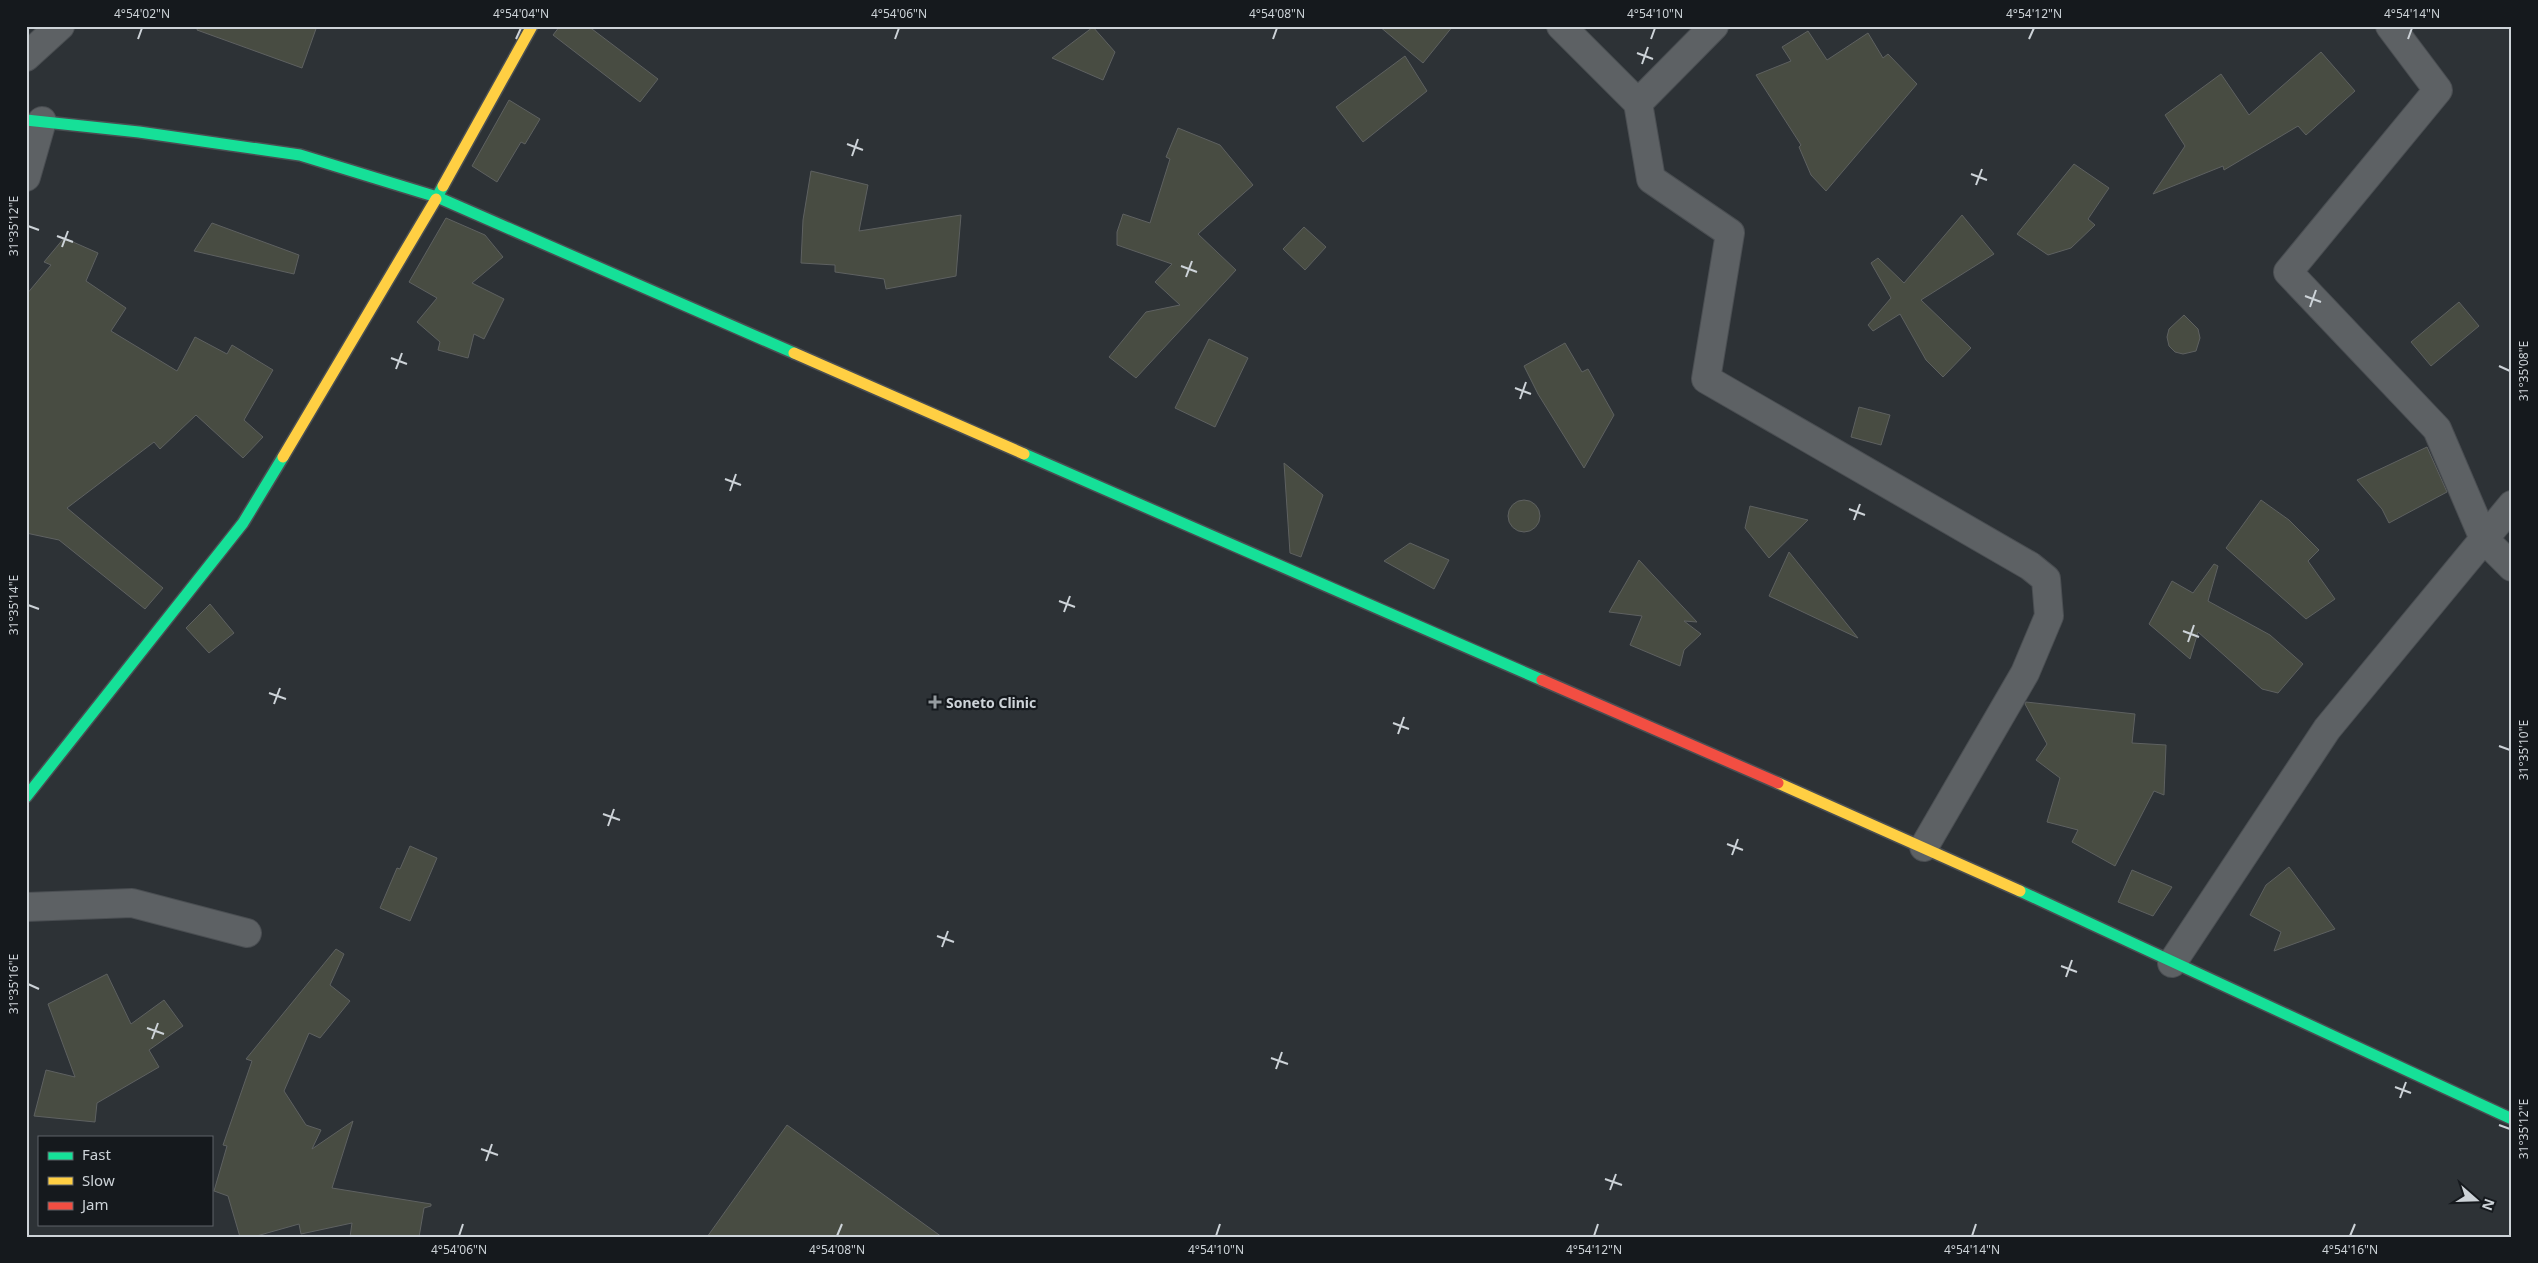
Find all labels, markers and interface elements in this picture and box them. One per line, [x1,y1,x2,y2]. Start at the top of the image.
text: 4°54'02"N [114,5,170,22]
text: 4°54'04"N [493,5,549,22]
text: 4°54'06"N [871,5,927,22]
text: 4°54'08"N [1249,5,1305,22]
text: 4°54'10"N [1627,5,1683,22]
text: 4°54'12"N [2006,5,2062,22]
text: 4°54'14"N [2384,5,2440,22]
text: 31°35'12"E [5,196,22,256]
text: 31°35'08"E [2515,341,2532,401]
text: 31°35'14"E [5,575,22,635]
place label: Soneto Clinic [946,693,1036,712]
marker: Soneto Clinic [928,695,942,709]
text: 31°35'10"E [2515,720,2532,780]
text: 31°35'16"E [5,954,22,1014]
text: 31°35'12"E [2515,1099,2532,1159]
legend [38,1136,212,1226]
text: Fast [82,1144,111,1164]
text: Slow [82,1170,115,1190]
north arrow [2450,1176,2500,1226]
text: Jam [80,1194,109,1214]
text: N [2478,1196,2500,1213]
text: 4°54'06"N [431,1241,487,1258]
text: 4°54'08"N [809,1241,865,1258]
text: 4°54'10"N [1188,1241,1244,1258]
text: 4°54'12"N [1566,1241,1622,1258]
text: 4°54'14"N [1944,1241,2000,1258]
text: 4°54'16"N [2322,1241,2378,1258]

